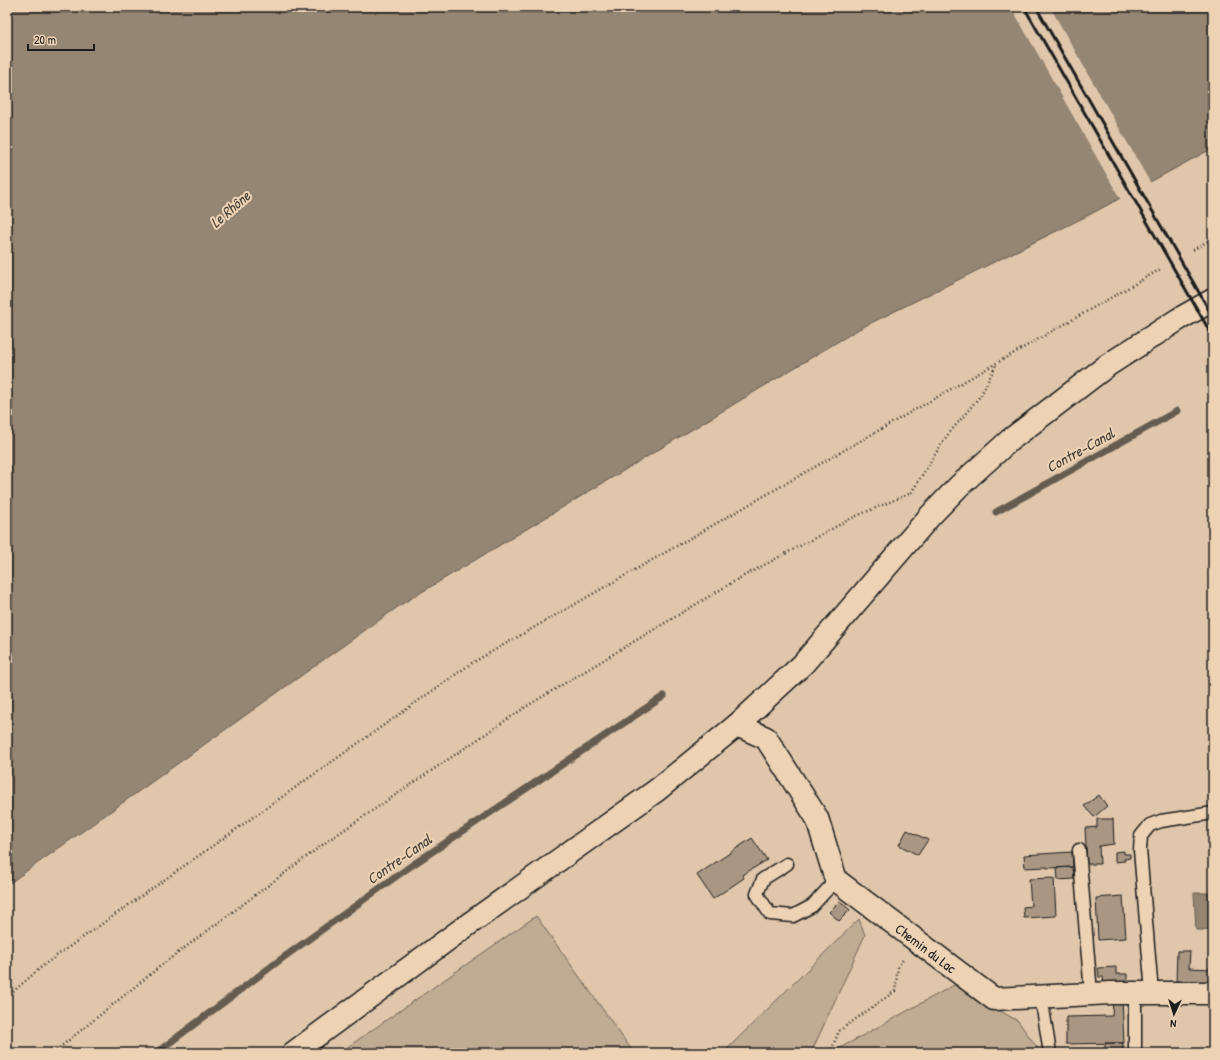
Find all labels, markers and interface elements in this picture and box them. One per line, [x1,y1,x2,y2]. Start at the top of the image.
scale bar [28,26,94,52]
text: 20 m [34,31,56,48]
water label: Le Rhône [205,185,255,232]
water label: Contre-Canal [1042,422,1119,477]
water label: Contre-Canal [362,828,436,889]
street label: Chemin du Lac [892,919,961,978]
north arrow [1154,994,1194,1034]
text: N [1170,1017,1177,1031]

